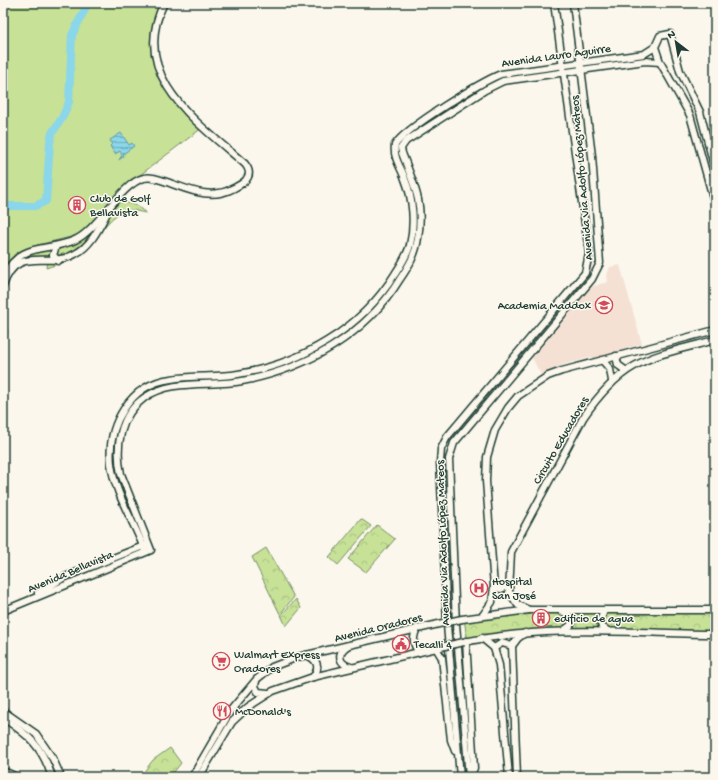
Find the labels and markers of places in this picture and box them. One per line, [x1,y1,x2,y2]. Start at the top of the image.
place label: Club de Golf Bellavista [89,193,151,221]
building icon: Club de Golf Bellavista [67,195,87,215]
school or university icon: Academia Maddox [594,295,614,315]
place label: Academia Maddox [498,300,592,314]
place label: Hospital San José [492,576,537,604]
hospital icon: Hospital San José [469,578,489,598]
building icon: edificio de agua [531,608,551,628]
place label: edificio de agua [554,613,634,627]
public building icon: Tecalli 4 [391,634,411,654]
place label: Tecalli 4 [413,639,452,653]
place label: Walmart Express Oradores [234,649,320,677]
supermarket icon: Walmart Express Oradores [211,651,231,671]
restaurant icon: McDonald's [212,701,232,721]
place label: McDonald's [235,706,292,720]

